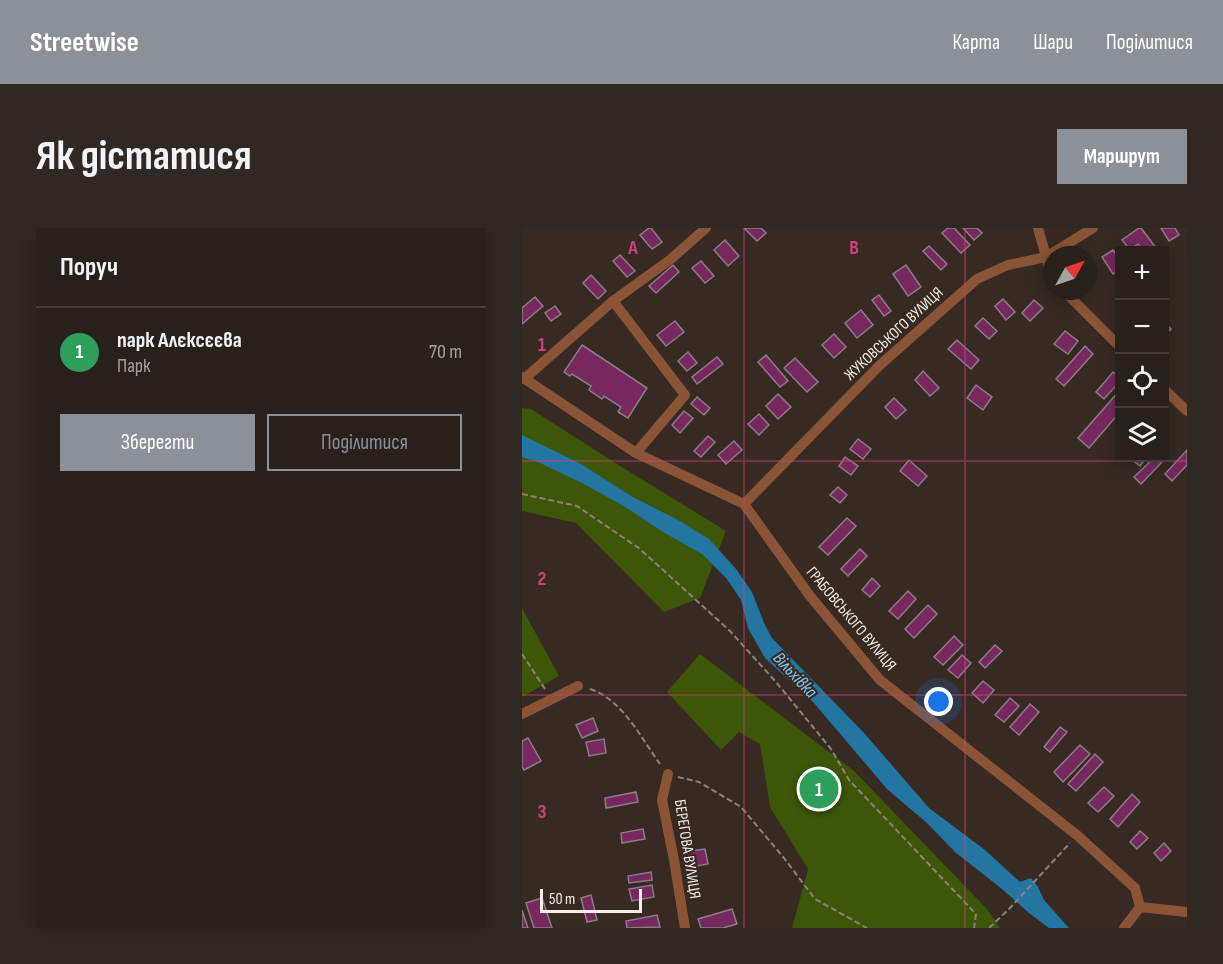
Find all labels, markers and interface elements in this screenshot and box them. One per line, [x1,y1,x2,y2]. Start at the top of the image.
text: Streetwise [30,26,139,59]
text: Карта [952,30,1000,55]
text: Шари [1033,30,1073,55]
text: Поділитися [1106,30,1193,55]
button: Маршрут [1057,129,1187,184]
text: Як дістатися [36,131,252,182]
text: A [627,236,638,260]
text: B [849,236,859,260]
north arrow [1043,246,1097,300]
map controls [1115,246,1169,462]
button: + [1115,246,1169,300]
text: Поруч [60,252,118,283]
street label: ЖУКОВСЬКОГО ВУЛИЦЯ [841,283,947,385]
button: − [1115,300,1169,354]
text: парк Алєксєєва [117,327,242,354]
text: 1 [538,333,546,357]
text: 1 [76,340,83,364]
text: 70 m [429,340,462,364]
text: Парк [117,354,151,378]
button: locate [1115,354,1169,408]
button: layers [1115,408,1169,462]
button: Зберегти [60,414,255,471]
button: Поділитися [267,414,462,471]
street label: ГРАБОВСЬКОГО ВУЛИЦЯ [802,563,900,675]
text: 2 [538,567,546,591]
water label: Вільхівка [769,648,822,703]
your location [924,687,953,716]
pin: 1 [800,766,838,812]
street label: БЕРЕГОВА ВУЛИЦЯ [670,798,704,900]
text: 3 [538,800,547,824]
scale bar [540,886,642,914]
text: 50 m [549,890,575,909]

